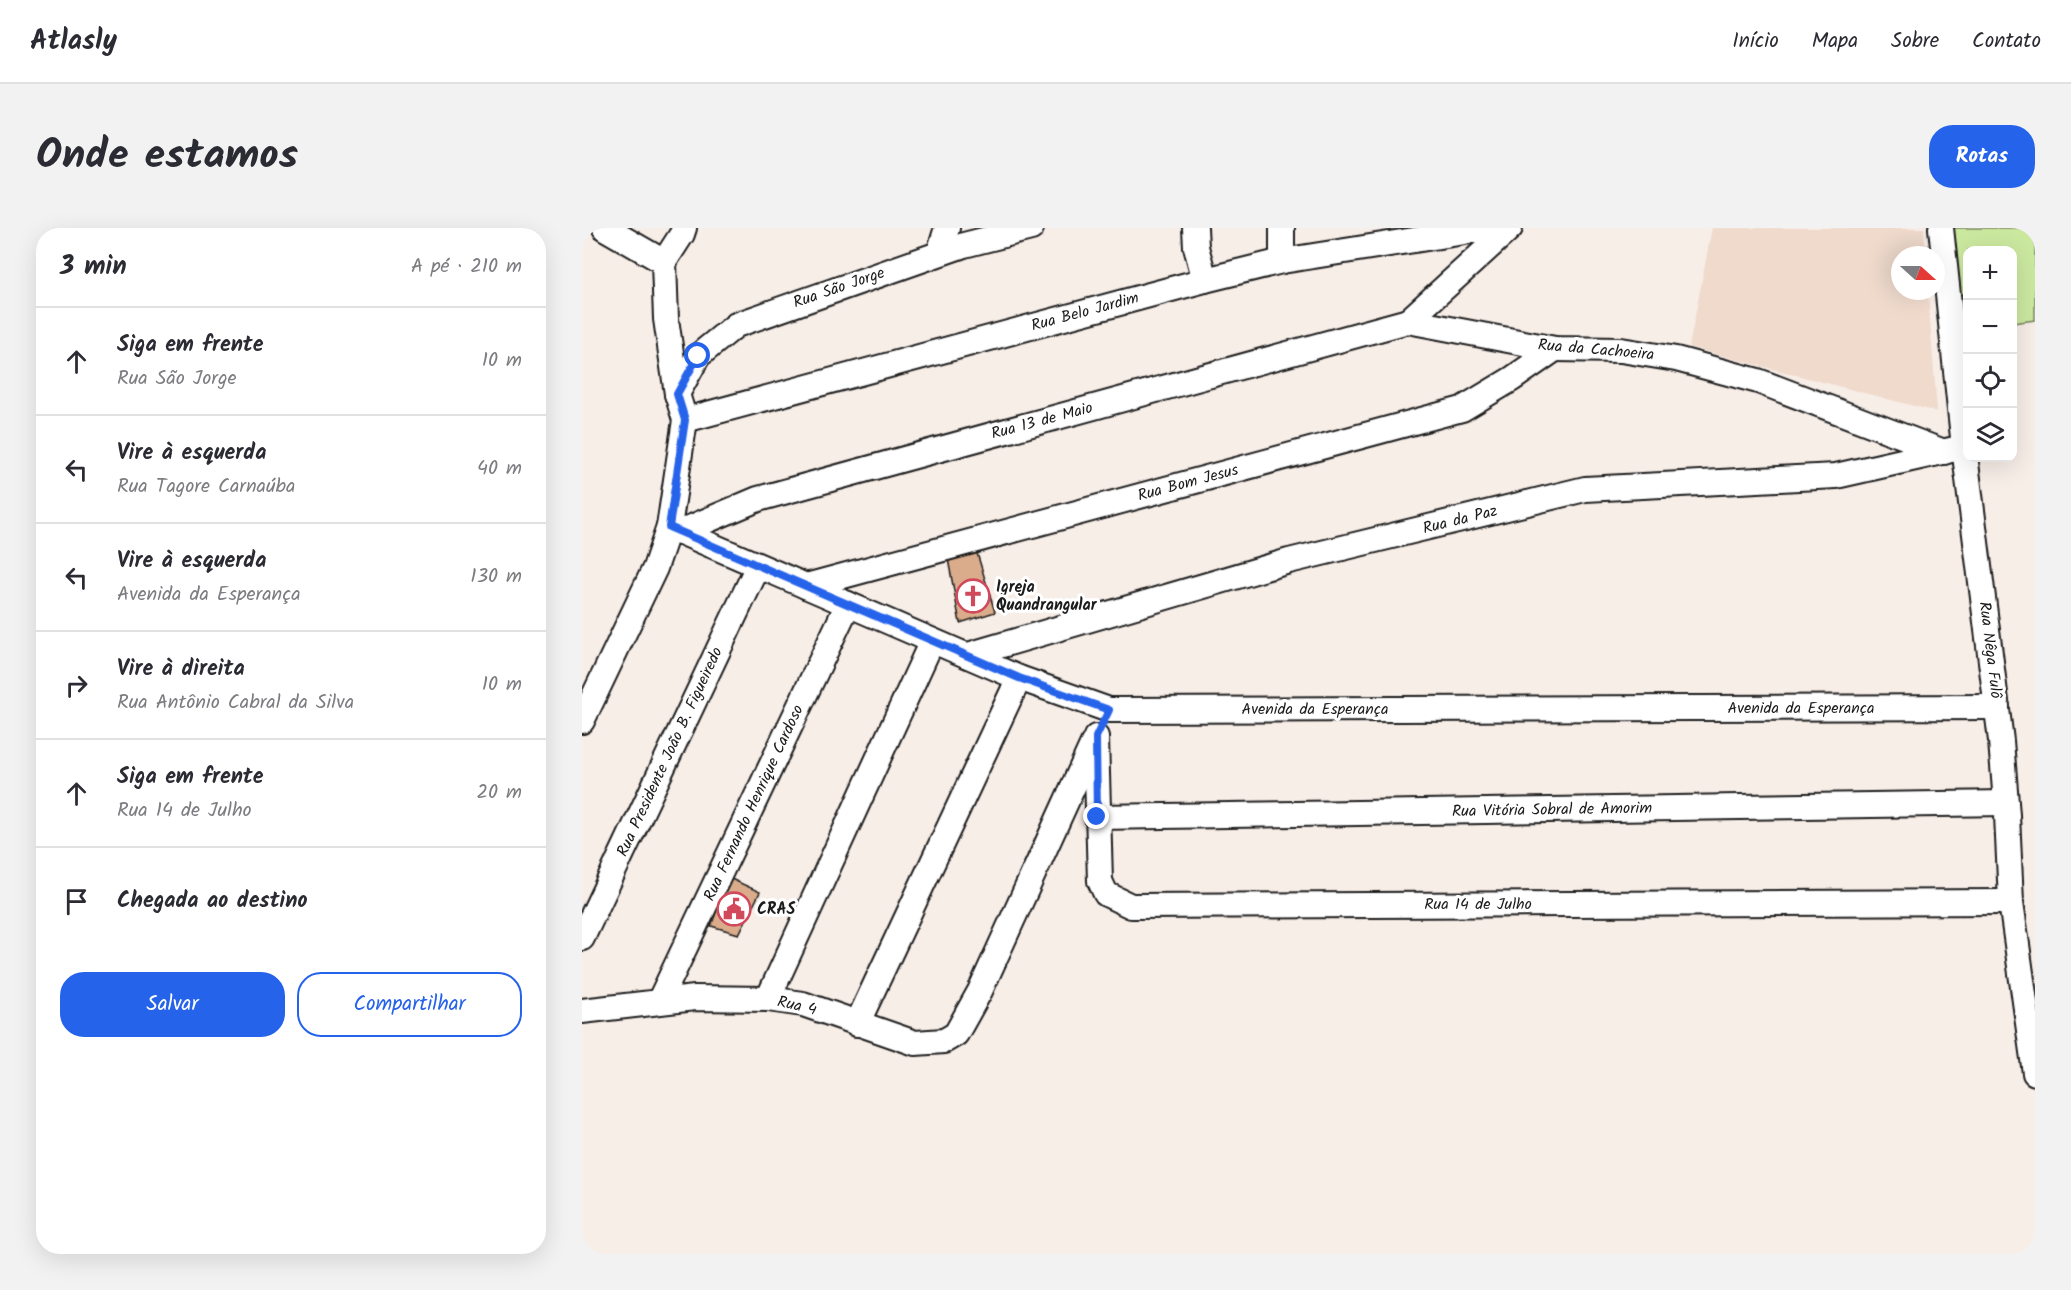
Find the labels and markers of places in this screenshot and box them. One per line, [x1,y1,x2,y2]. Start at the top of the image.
place label: Igreja Quandrangular [996,575,1098,618]
church icon: Igreja Quandrangular [955,578,991,614]
public building icon: CRAS [716,891,752,927]
place label: CRAS [757,897,796,922]

